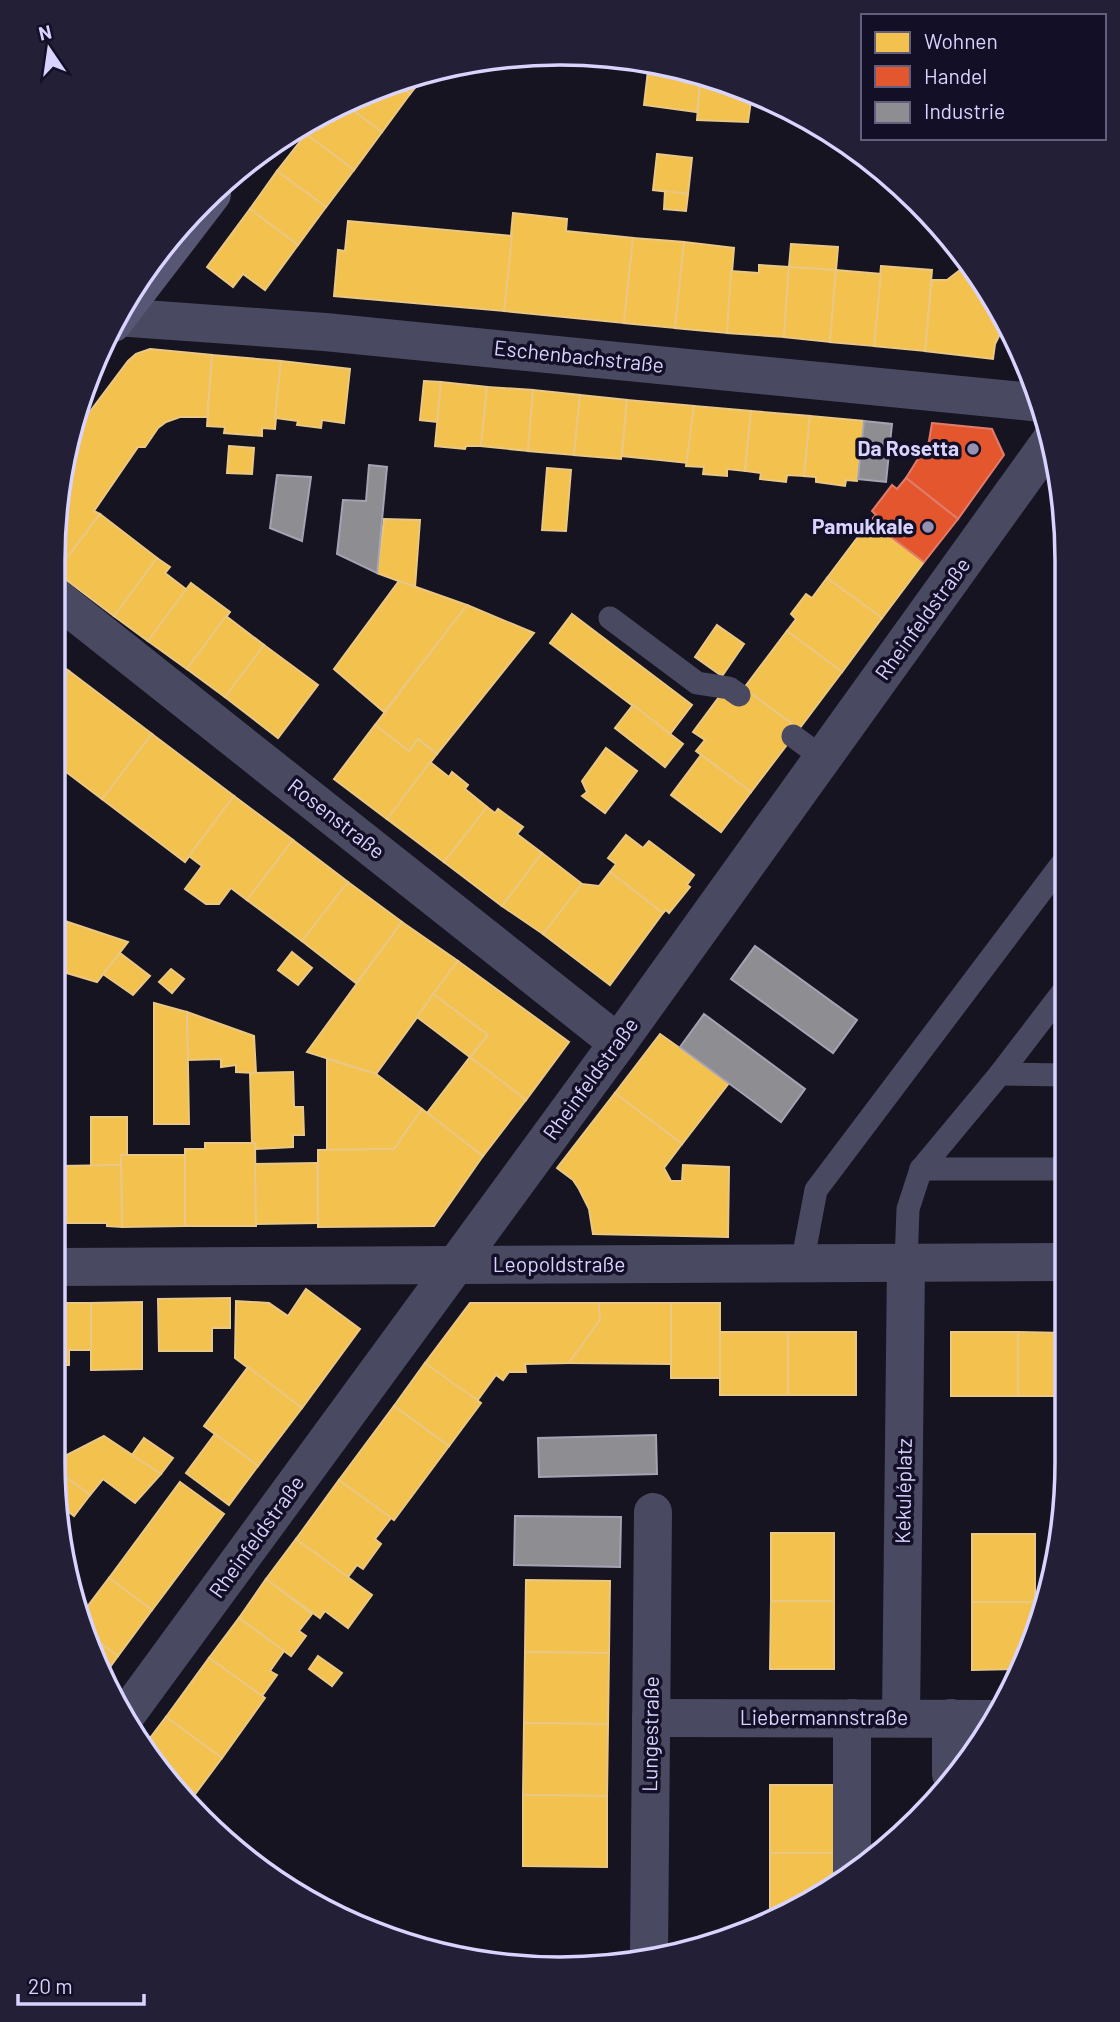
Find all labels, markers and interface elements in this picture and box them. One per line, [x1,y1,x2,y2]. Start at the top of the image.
north arrow [14,14,84,84]
legend [861,14,1106,140]
text: N [36,19,54,45]
text: Wohnen [924,28,998,53]
text: Handel [924,63,987,88]
text: Industrie [924,98,1005,123]
street label: Eschenbachstraße [493,334,665,377]
place label: Da Rosetta [858,435,959,460]
marker: Da Rosetta [965,441,981,457]
place label: Pamukkale [812,513,914,538]
marker: Pamukkale [920,519,936,535]
street label: Rheinfeldstraße [869,552,974,684]
street label: Rosenstraße [284,772,390,863]
street label: Rheinfeldstraße [537,1012,642,1144]
street label: Leopoldstraße [493,1251,625,1276]
street label: Kekuléplatz [889,1438,916,1544]
street label: Rheinfeldstraße [203,1470,308,1602]
street label: Lungestraße [636,1676,663,1792]
street label: Liebermannstraße [740,1704,908,1729]
scale bar [18,1962,144,2006]
text: 20 m [28,1973,73,1998]

